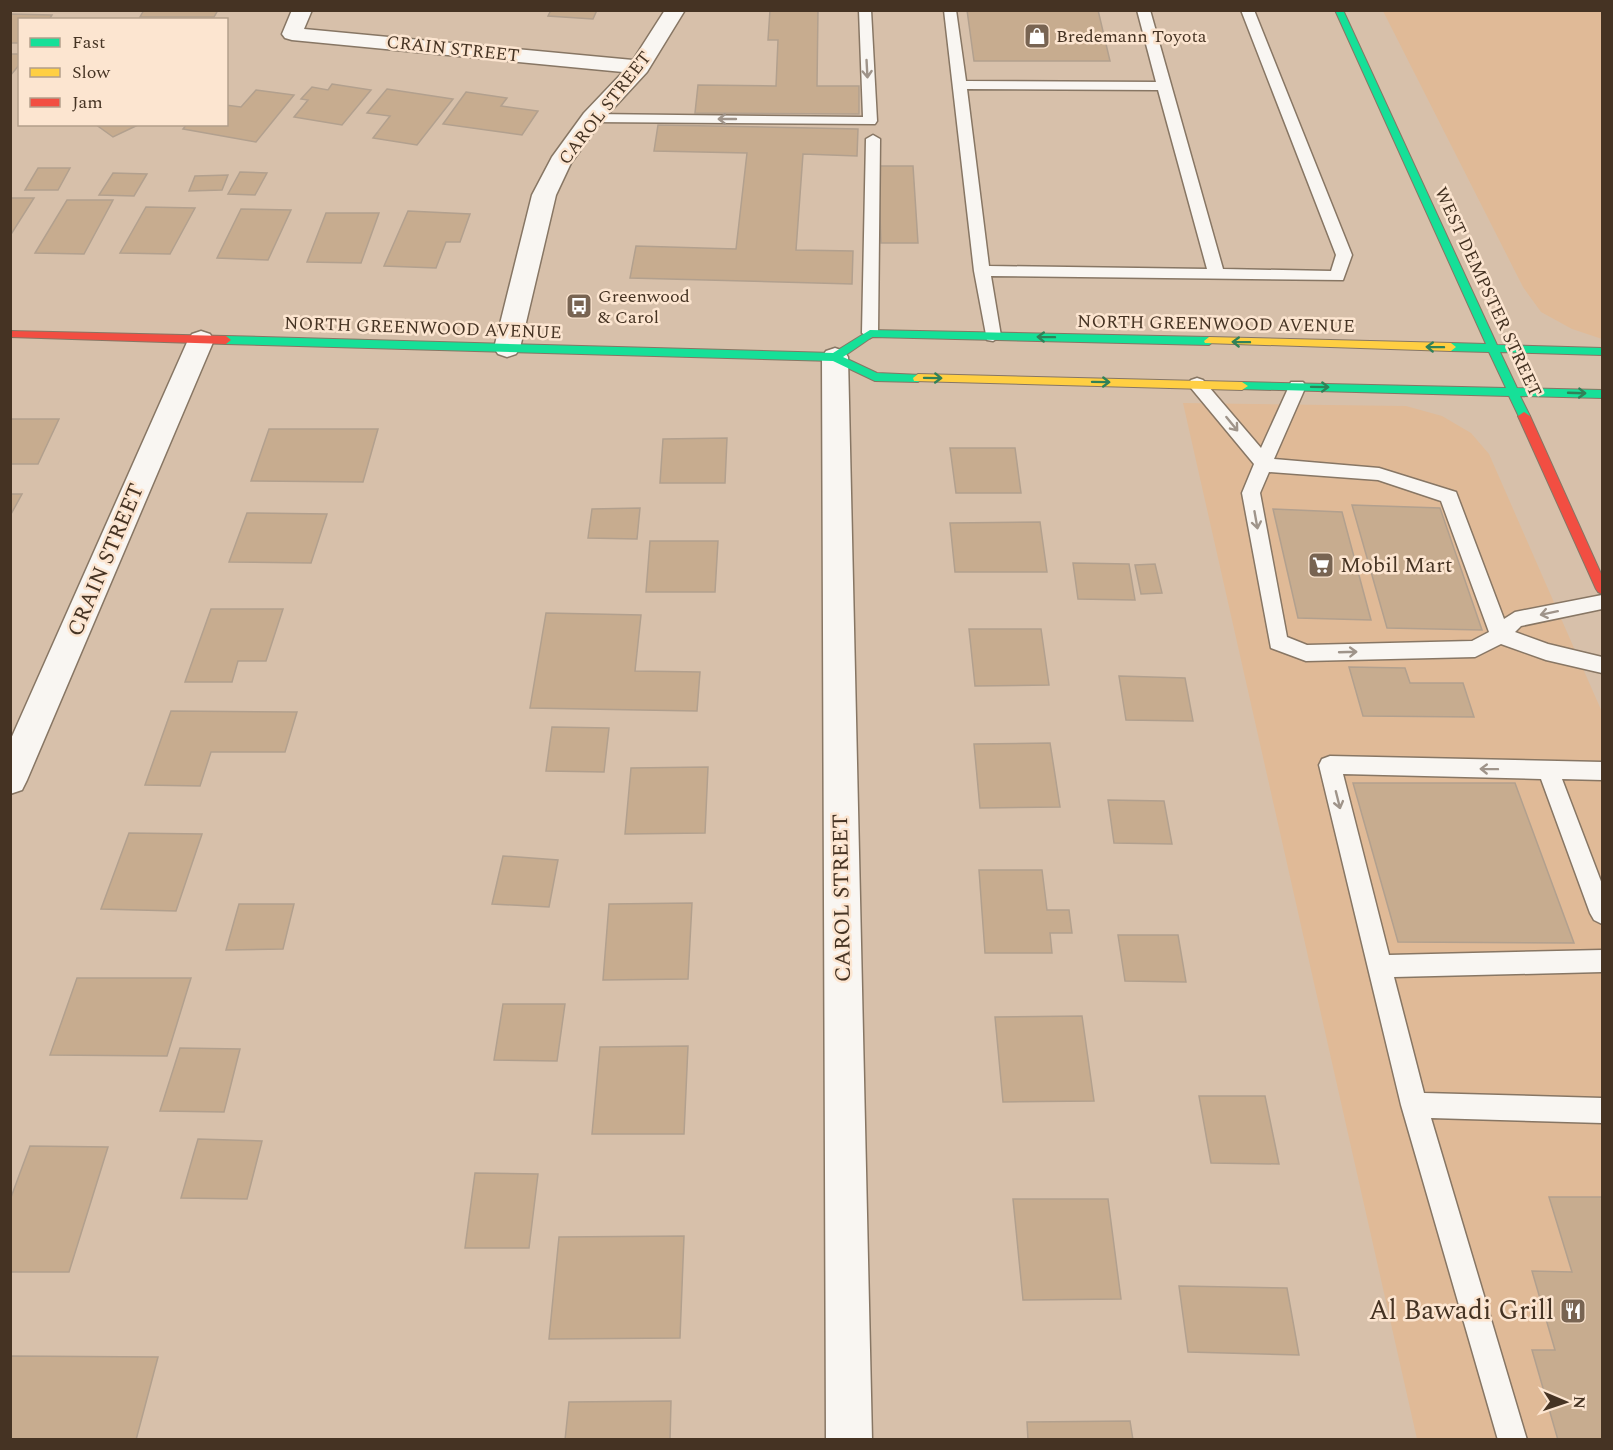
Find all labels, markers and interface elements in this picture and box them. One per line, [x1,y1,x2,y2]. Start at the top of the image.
legend [18,18,228,126]
shop icon: Bredemann Toyota [1022,21,1052,51]
place label: Bredemann Toyota [1056,23,1207,50]
text: Fast [72,29,105,56]
street label: CRAIN STREET [385,29,521,69]
street label: CAROL STREET [552,45,658,171]
one-way arrow [862,58,873,78]
text: Slow [72,59,111,86]
text: Jam [72,89,103,116]
one-way arrow [717,114,737,125]
street label: WEST DEMPSTER STREET [1427,183,1549,401]
place label: Greenwood & Carol [598,283,690,331]
bus stop icon: Greenwood & Carol [564,291,594,321]
street label: NORTH GREENWOOD AVENUE [1077,308,1355,340]
street label: NORTH GREENWOOD AVENUE [284,310,562,346]
one-way arrow [1036,332,1056,343]
one-way arrow [1231,337,1251,348]
one-way arrow [1426,342,1446,353]
one-way arrow [923,373,943,384]
one-way arrow [1091,376,1111,388]
one-way arrow [1309,381,1329,393]
one-way arrow [1567,387,1587,398]
one-way arrow [1226,416,1239,432]
street label: CRAIN STREET [59,478,153,642]
one-way arrow [1251,510,1262,530]
place label: Mobil Mart [1340,549,1453,582]
supermarket icon: Mobil Mart [1306,550,1336,580]
one-way arrow [1539,608,1559,619]
one-way arrow [1337,646,1357,658]
one-way arrow [1480,763,1500,775]
one-way arrow [1333,790,1345,809]
street label: CAROL STREET [824,814,860,982]
place label: Al Bawadi Grill [1369,1290,1554,1332]
restaurant icon: Al Bawadi Grill [1558,1296,1588,1326]
north arrow [1535,1372,1595,1432]
text: N [1567,1396,1591,1409]

